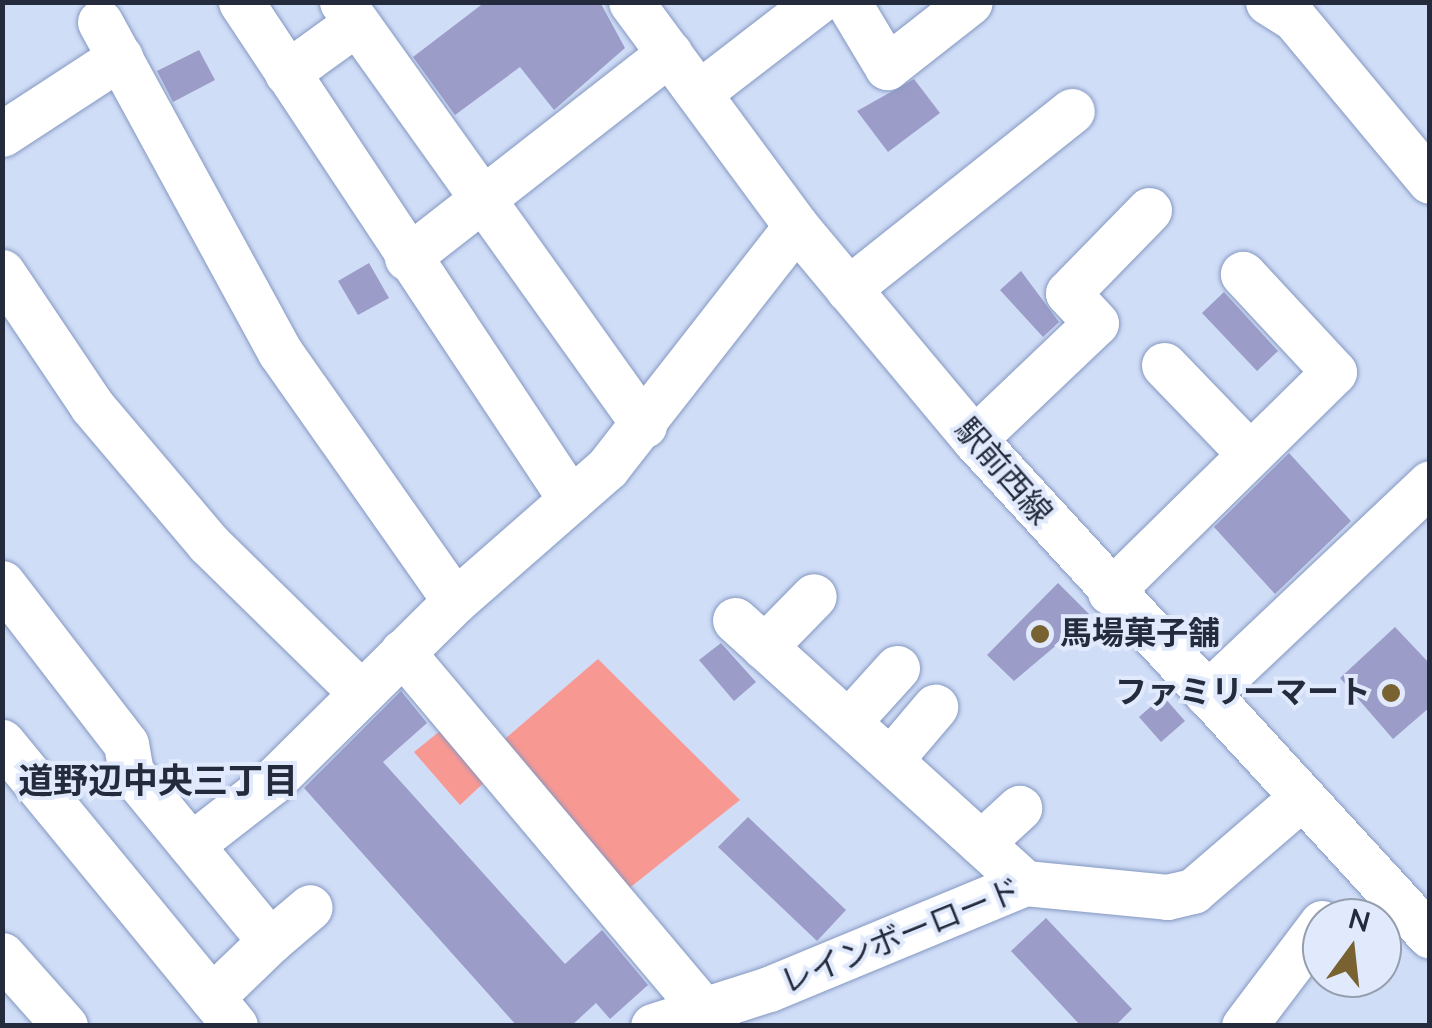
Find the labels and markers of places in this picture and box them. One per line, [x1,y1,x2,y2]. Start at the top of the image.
place label: 馬場菓子舗 [1060,615,1220,653]
marker: 馬場菓子舗 [1029,623,1051,645]
place label: ファミリーマート [1115,674,1371,712]
marker: ファミリーマート [1380,682,1402,704]

